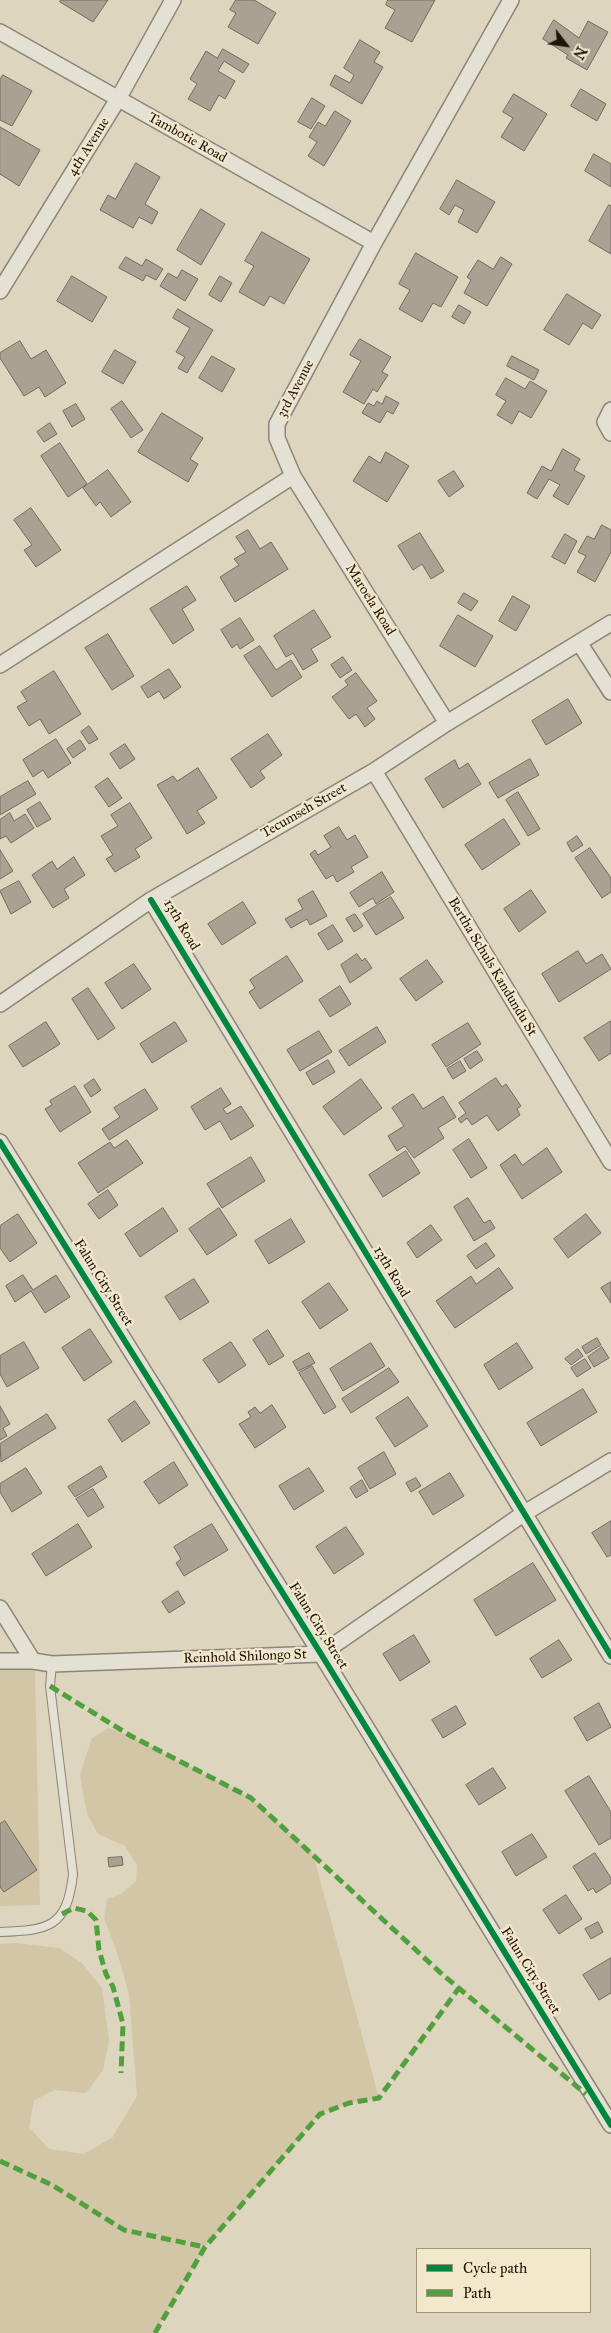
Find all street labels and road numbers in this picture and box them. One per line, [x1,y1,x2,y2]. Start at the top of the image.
street label: Tambotie Road [145,109,229,167]
street label: 4th Avenue [64,115,114,179]
street label: 3rd Avenue [274,357,318,421]
street label: Maroela Road [341,561,399,639]
street label: Tecumseh Street [258,780,350,842]
street label: Bertha Schuls Kandundu St [444,895,540,1039]
street label: 13th Road [159,896,203,954]
street label: Falun City Street [70,1237,136,1329]
street label: 13th Road [369,1243,413,1301]
street label: Falun City Street [285,1580,351,1672]
street label: Reinhold Shilongo St [183,1646,307,1668]
street label: Falun City Street [497,1925,563,2017]

